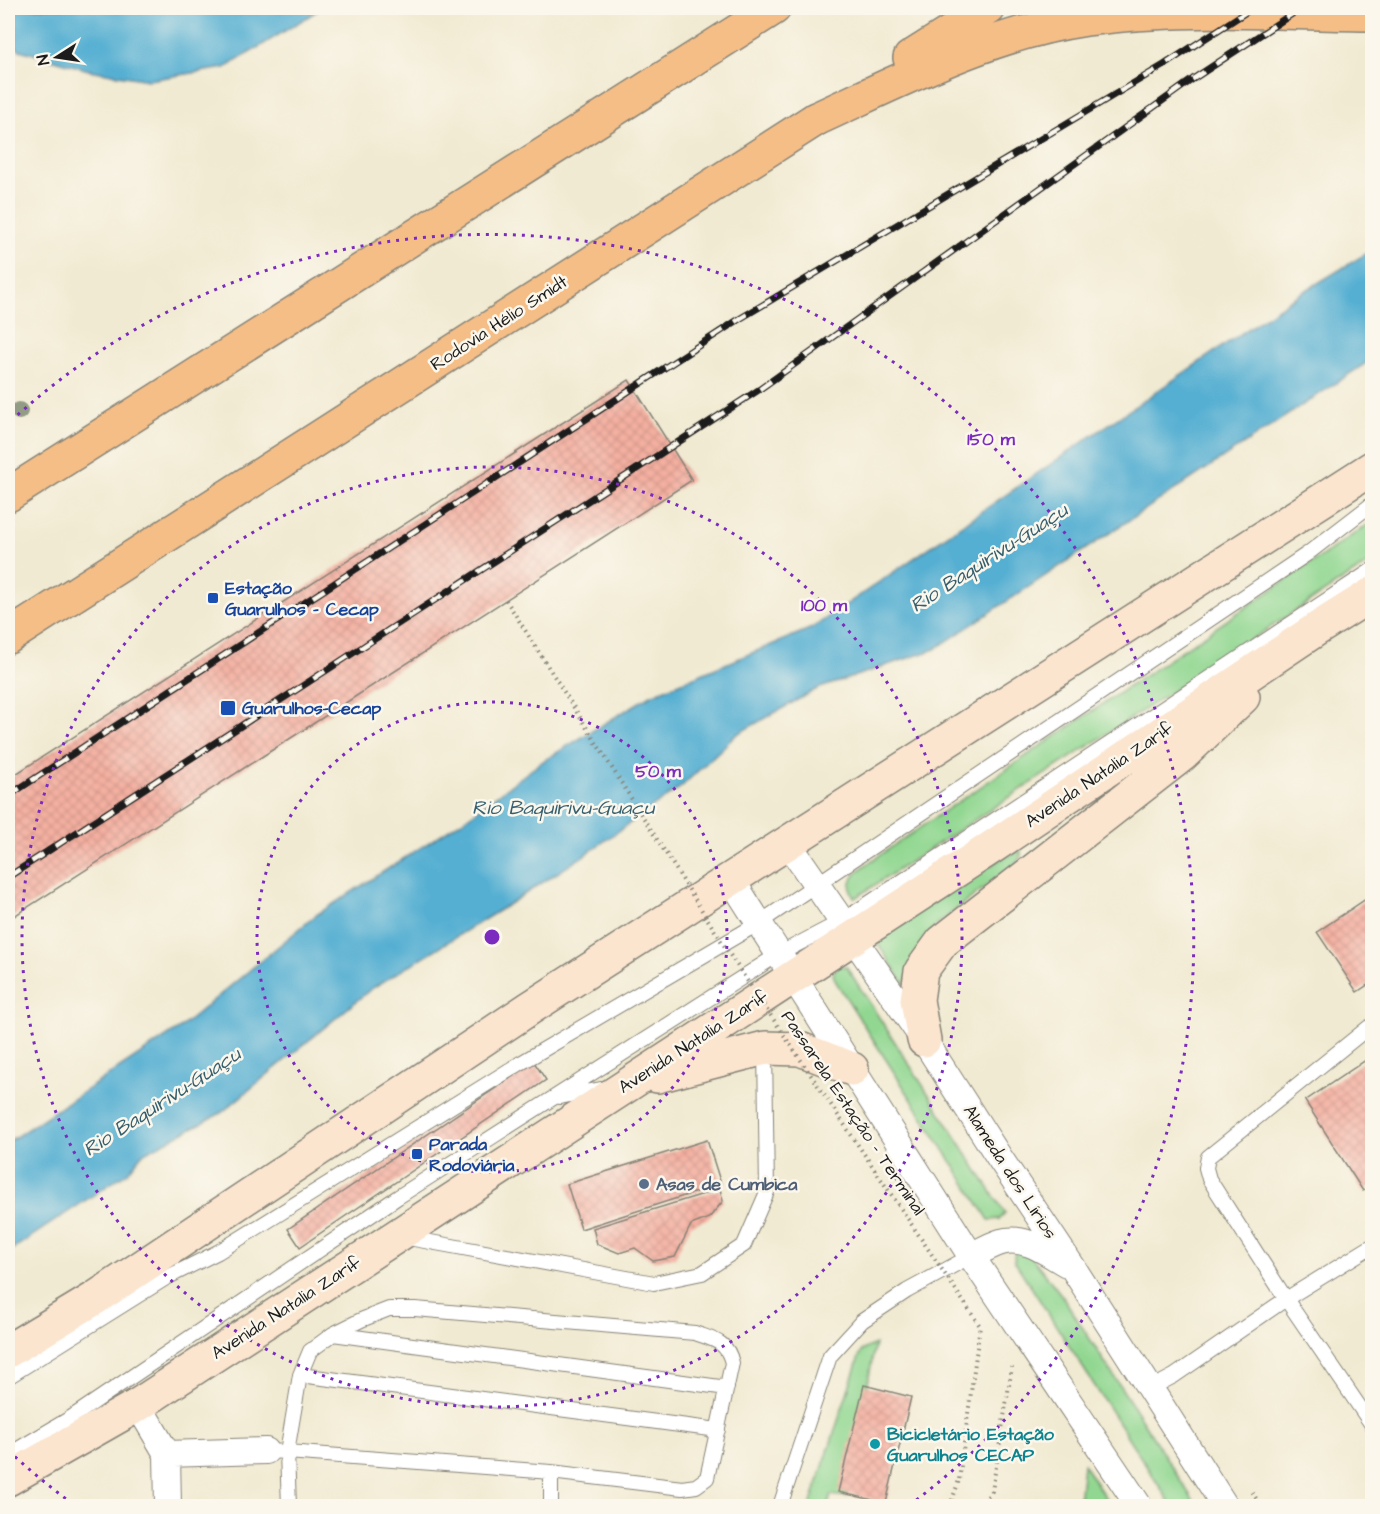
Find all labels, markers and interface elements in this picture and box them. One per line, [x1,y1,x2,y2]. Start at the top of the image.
north arrow [27,27,87,87]
text: N [32,53,55,67]
street label: Rodovia Hélio Smidt [425,269,573,377]
text: 150 m [967,427,1016,452]
water label: Rio Baquirivu-Guaçu [905,496,1075,619]
place label: Estação Guarulhos - Cecap [225,576,379,622]
marker: Estação Guarulhos - Cecap [206,591,220,605]
text: 100 m [801,593,848,618]
place label: Guarulhos-Cecap [242,696,381,721]
marker: Guarulhos-Cecap [219,699,237,717]
street label: Avenida Natalia Zarif [1020,716,1178,834]
text: 50 m [635,759,682,784]
water label: Rio Baquirivu-Guaçu [472,794,656,822]
centre of rings [482,927,502,947]
street label: Avenida Natalia Zarif [614,984,773,1100]
street label: Passarela Estação - Terminal [775,1006,931,1221]
water label: Rio Baquirivu-Guaçu [78,1040,248,1163]
street label: Alameda dos Lírios [957,1100,1063,1244]
place label: Parada Rodoviária [429,1132,515,1178]
marker: Parada Rodoviária [410,1147,424,1161]
place label: Asas de Cumbica [656,1172,798,1197]
marker: Asas de Cumbica [637,1177,651,1191]
street label: Avenida Natalia Zarif [207,1250,366,1366]
place label: Bicicletário Estação Guarulhos CECAP [887,1422,1055,1468]
marker: Bicicletário Estação Guarulhos CECAP [868,1437,882,1451]

